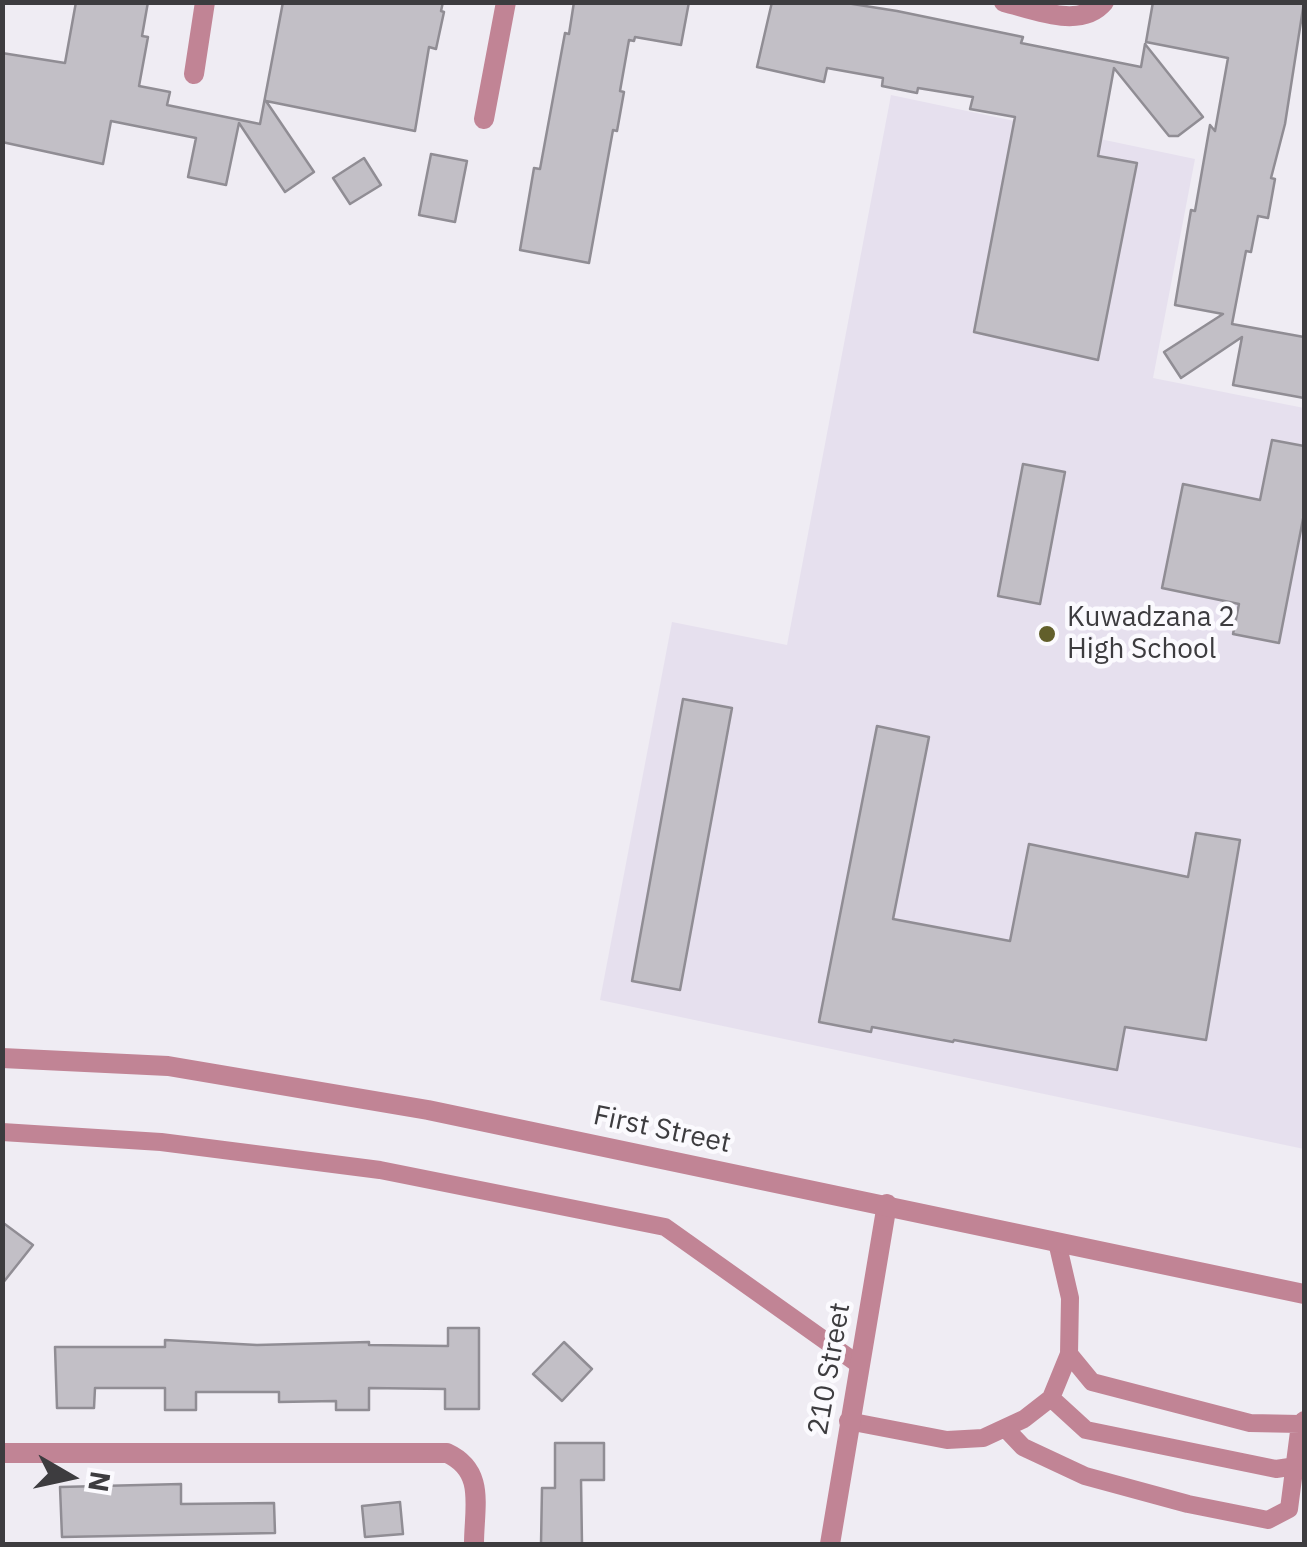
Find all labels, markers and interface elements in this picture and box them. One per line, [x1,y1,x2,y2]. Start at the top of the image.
place label: Kuwadzana 2 High School [1067,601,1235,667]
marker: Kuwadzana 2 High School [1036,623,1058,645]
street label: First Street [590,1099,734,1161]
street label: 210 Street [802,1300,858,1438]
north arrow [20,1427,120,1527]
text: N [80,1469,120,1495]

